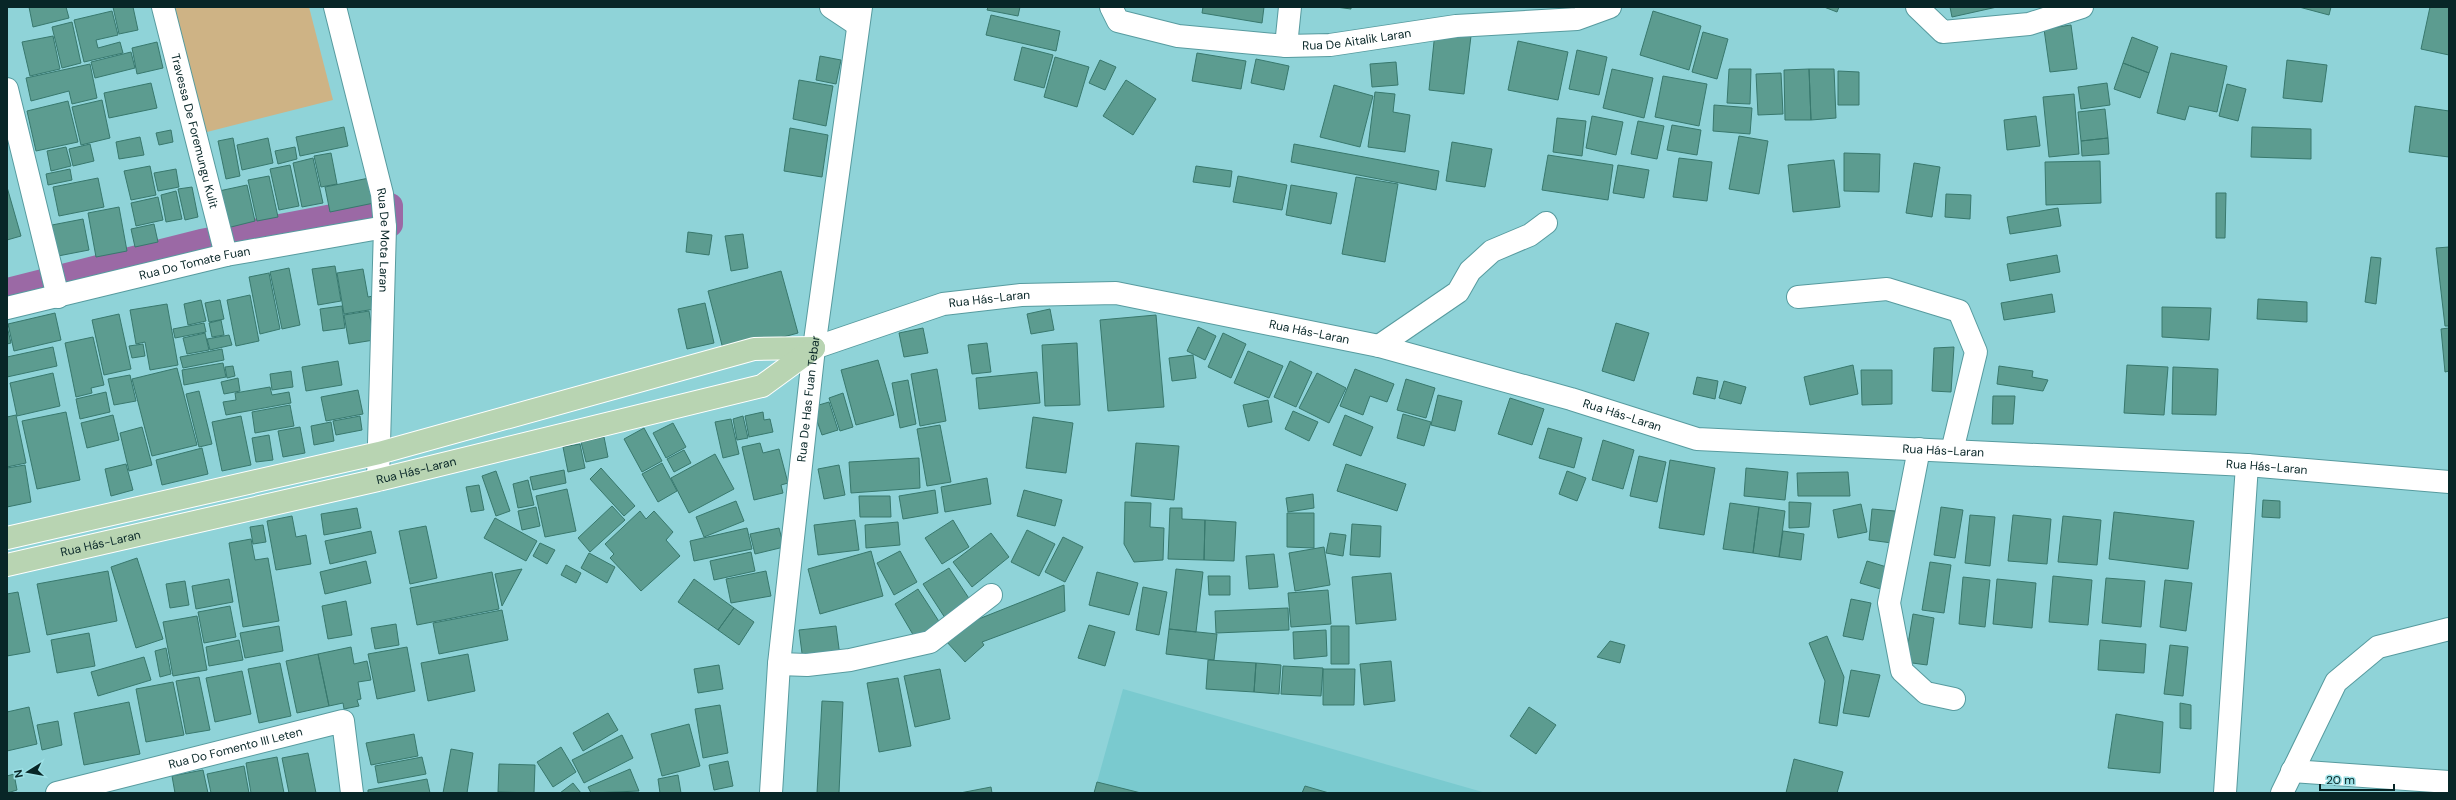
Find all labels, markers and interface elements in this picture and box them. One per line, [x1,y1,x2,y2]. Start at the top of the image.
street label: Rua De Aitalik Laran [1302,25,1412,54]
street label: Travessa De Foremungu Kulit [167,52,222,211]
street label: Rua De Mota Laran [373,186,393,292]
street label: Rua Do Tomate Fuan [138,243,252,284]
street label: Rua Hás-Laran [948,287,1030,311]
street label: Rua Hás-Laran [1268,316,1351,348]
street label: Rua De Has Fuan Tebar [793,334,824,463]
street label: Rua Hás-Laran [1581,395,1664,435]
street label: Rua Hás-Laran [1902,441,1985,461]
street label: Rua Hás-Laran [375,453,458,488]
street label: Rua Hás-Laran [2226,456,2308,478]
street label: Rua Hás-Laran [59,527,142,560]
street label: Rua Do Fomento III Leten [167,724,304,773]
north arrow [8,752,48,792]
scale bar [2320,766,2394,792]
text: N [11,769,26,779]
text: 20 m [2326,772,2355,788]

